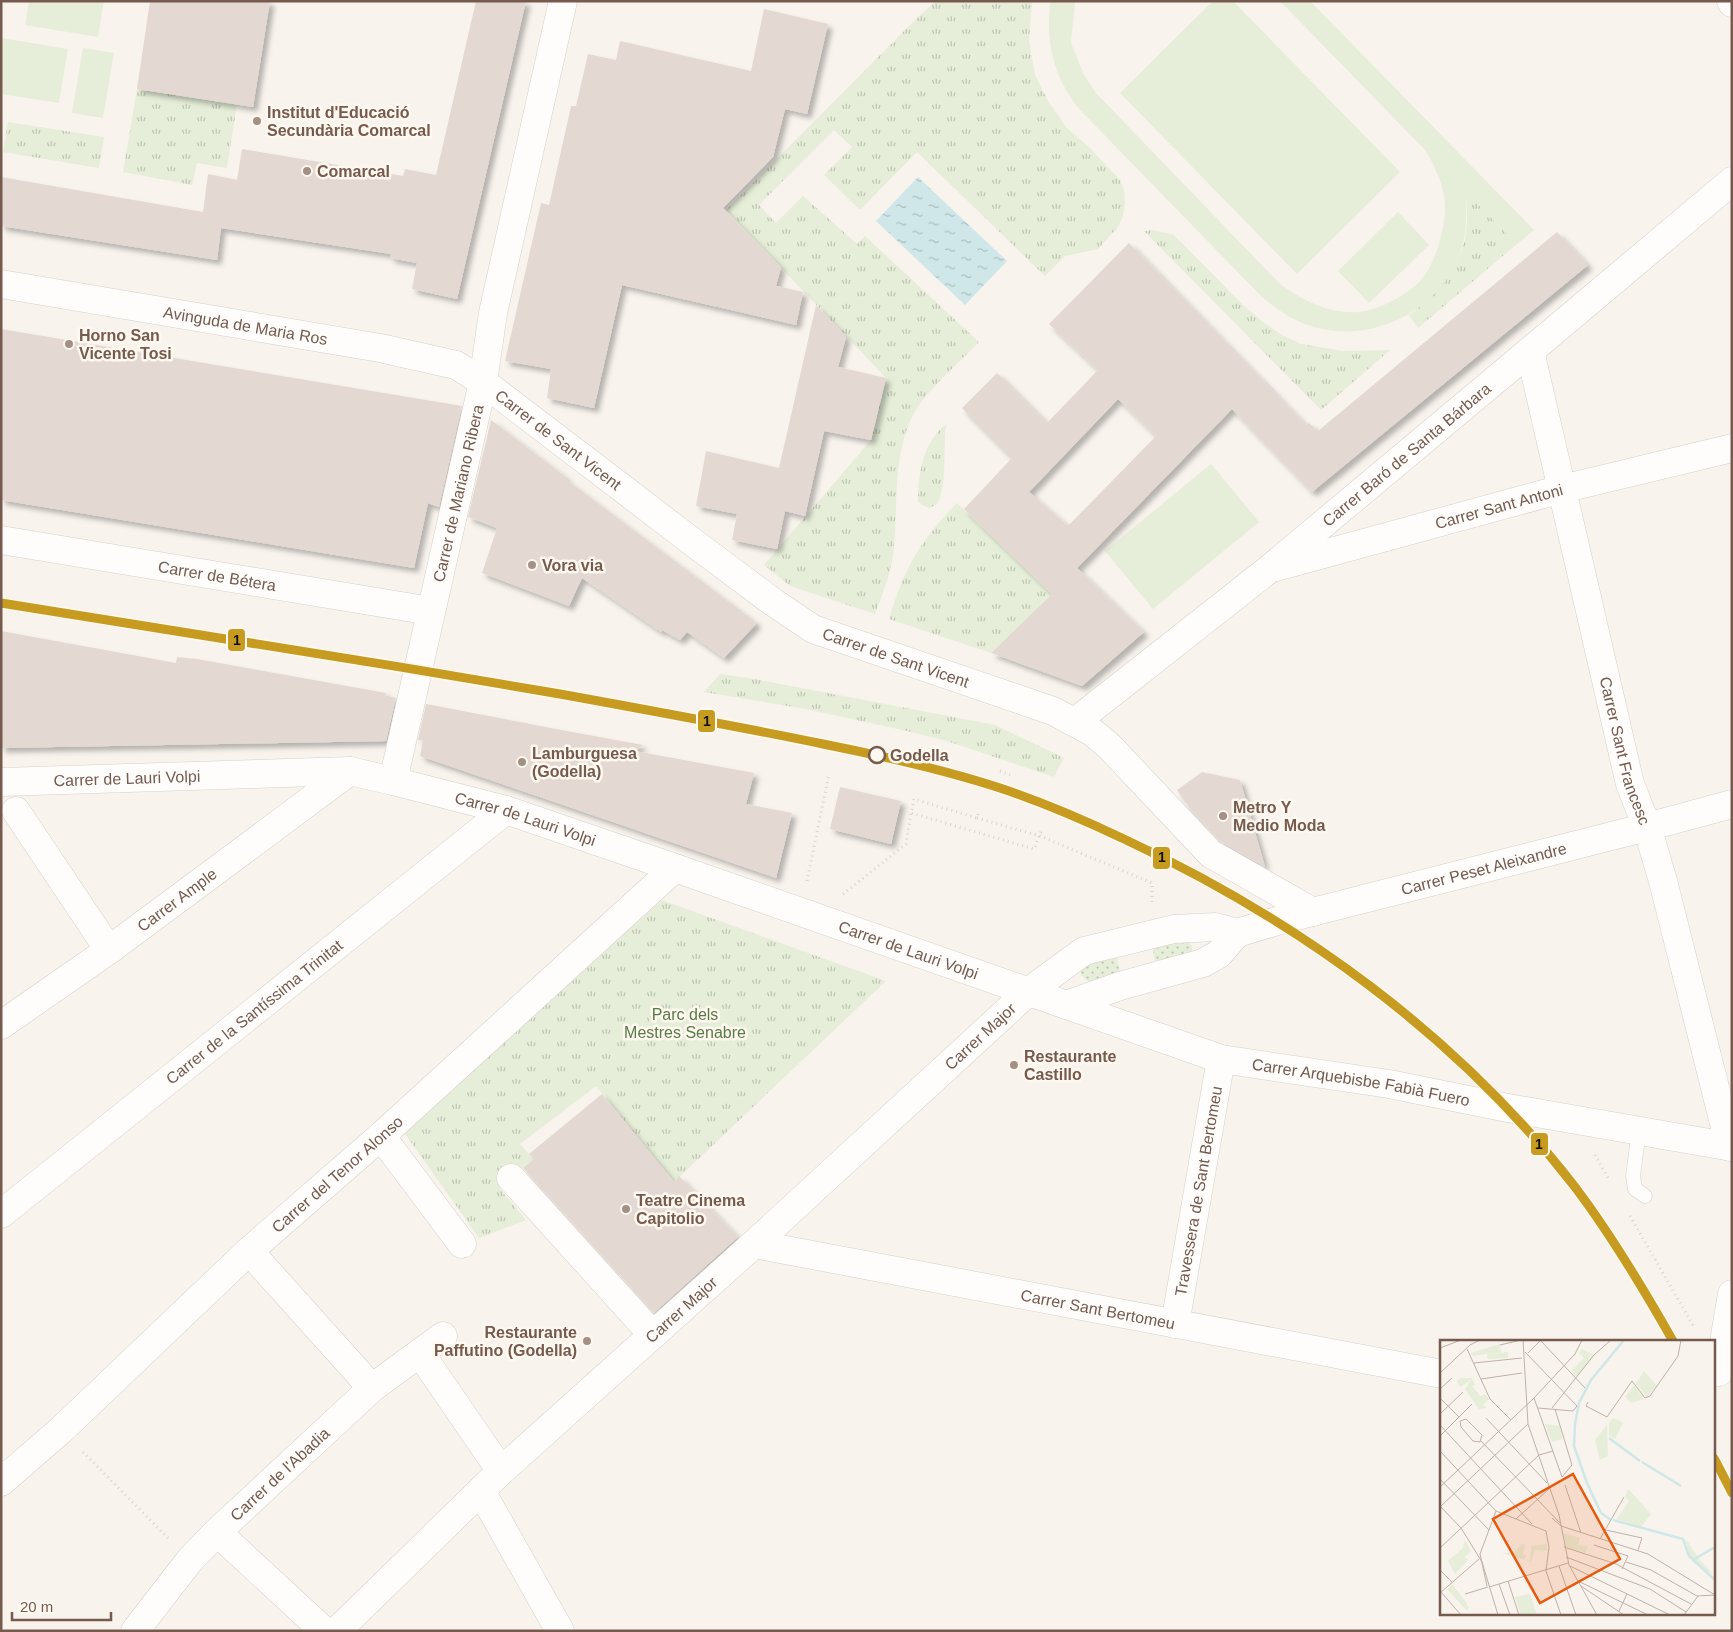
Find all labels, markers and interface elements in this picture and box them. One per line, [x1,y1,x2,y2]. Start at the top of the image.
place label: Institut d'Educació Secundària Comarcal [267,104,431,139]
marker: Institut d'Educació Secundària Comarcal [251,115,263,127]
place label: Comarcal [317,163,390,180]
marker: Comarcal [301,165,313,177]
street label: Avinguda de Maria Ros [162,303,329,348]
place label: Horno San Vicente Tosi [79,327,172,362]
marker: Horno San Vicente Tosi [63,338,75,350]
street label: Carrer Baró de Santa Bárbara [1319,379,1494,529]
street label: Carrer de Sant Vicent [492,386,625,493]
street label: Carrer de Mariano Ribera [430,403,486,584]
street label: Carrer Sant Antoni [1433,481,1565,532]
place label: Vora via [542,557,603,574]
street label: Carrer de Bétera [157,558,277,594]
marker: Vora via [526,559,538,571]
street label: Carrer de Sant Vicent [820,624,972,690]
line badge: 1 [227,628,246,652]
text: 1 [233,632,241,648]
street label: Carrer Sant Francesc [1597,675,1654,827]
line badge: 1 [697,709,716,733]
text: 1 [703,713,711,729]
place label: Lamburguesa (Godella) [532,745,637,780]
marker: Godella [868,746,886,764]
place label: Godella [890,747,949,764]
marker: Lamburguesa (Godella) [516,756,528,768]
street label: Carrer de Lauri Volpi [53,767,201,789]
street label: Carrer de Lauri Volpi [453,789,598,849]
place label: Metro Y Medio Moda [1233,799,1326,834]
marker: Metro Y Medio Moda [1217,810,1229,822]
street label: Carrer Peset Aleixandre [1399,839,1568,898]
line badge: 1 [1152,846,1171,870]
text: 1 [1158,849,1166,865]
street label: Carrer Ample [134,865,220,935]
street label: Carrer de Lauri Volpi [836,917,981,982]
street label: Carrer de la Santíssima Trinitat [163,936,346,1087]
street label: Carrer Major [941,999,1019,1073]
park label: Parc dels Mestres Senabre [624,1006,746,1041]
place label: Restaurante Castillo [1024,1048,1117,1083]
street label: Carrer Arquebisbe Fabià Fuero [1251,1055,1472,1109]
marker: Restaurante Castillo [1008,1059,1020,1071]
street label: Travessera de Sant Bertomeu [1172,1085,1225,1297]
street label: Carrer del Tenor Alonso [268,1112,406,1236]
line badge: 1 [1530,1132,1549,1156]
text: 1 [1535,1136,1543,1152]
place label: Teatre Cinema Capitolio [636,1192,745,1227]
marker: Teatre Cinema Capitolio [620,1203,632,1215]
street label: Carrer Major [642,1273,721,1346]
street label: Carrer Sant Bertomeu [1019,1286,1176,1332]
place label: Restaurante Paffutino (Godella) [434,1324,577,1359]
marker: Restaurante Paffutino (Godella) [581,1335,593,1347]
inset map [1440,1340,1716,1614]
street label: Carrer de l'Abadia [227,1424,332,1524]
scale bar [12,1590,111,1622]
text: 20 m [20,1598,53,1615]

